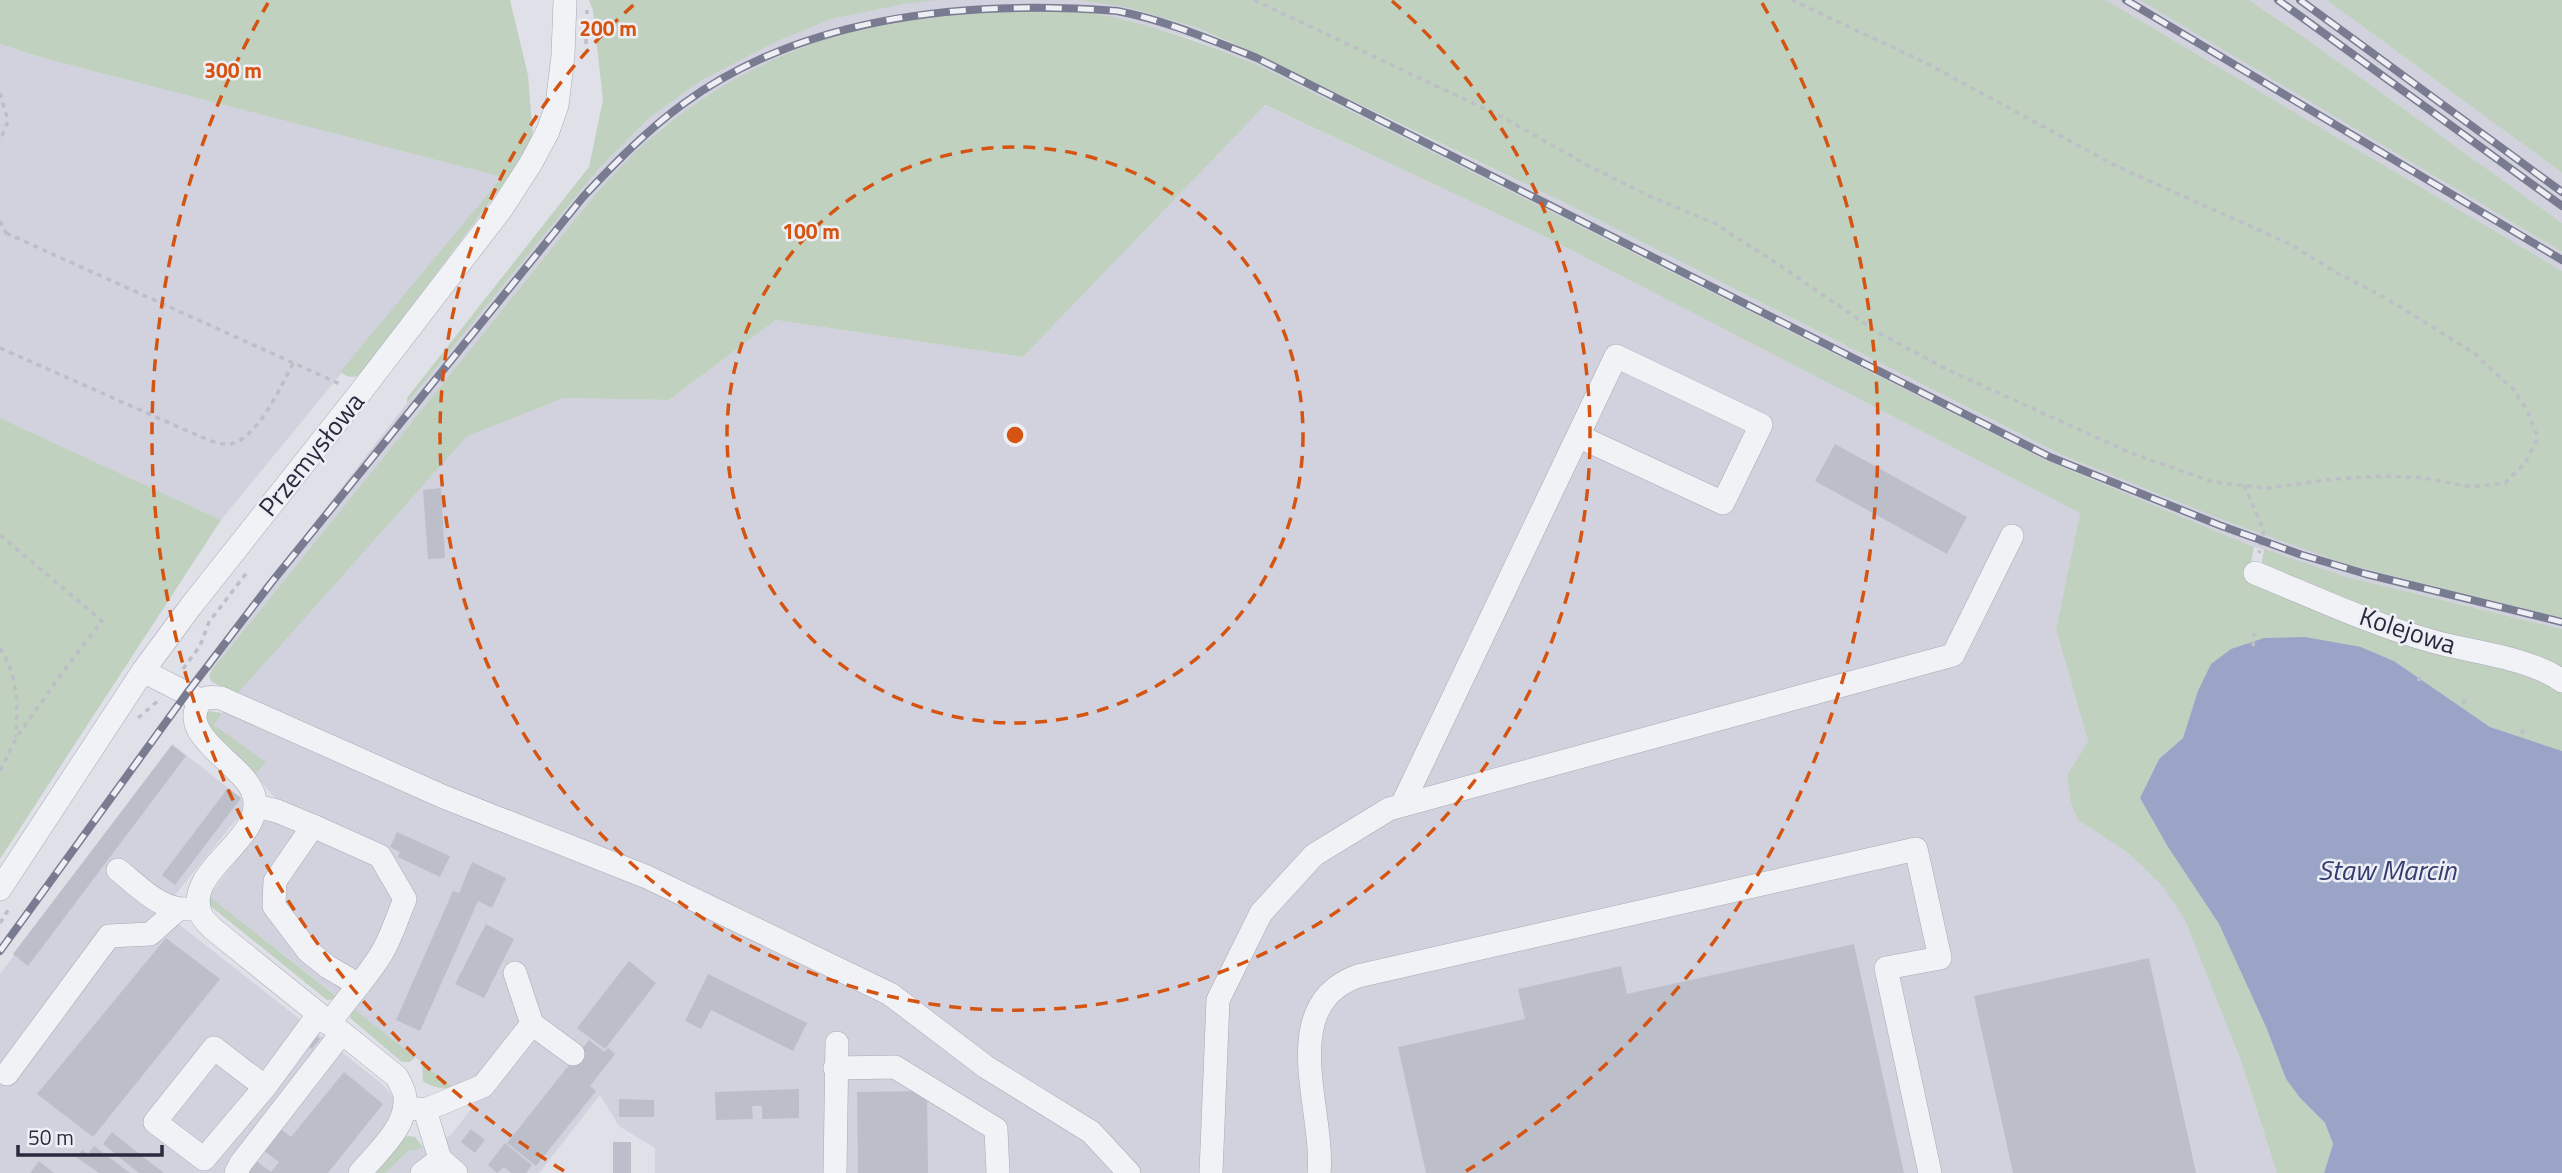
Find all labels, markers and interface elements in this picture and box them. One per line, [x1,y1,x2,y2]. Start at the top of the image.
text: 200 m [579,12,637,44]
text: 300 m [204,54,262,86]
text: 100 m [782,215,840,247]
street label: Przemysłowa [249,384,373,524]
centre of rings [1003,423,1027,447]
street label: Kolejowa [2355,596,2461,664]
water label: Staw Marcin [2318,848,2457,891]
scale bar [18,1114,161,1158]
text: 50 m [28,1121,74,1153]

